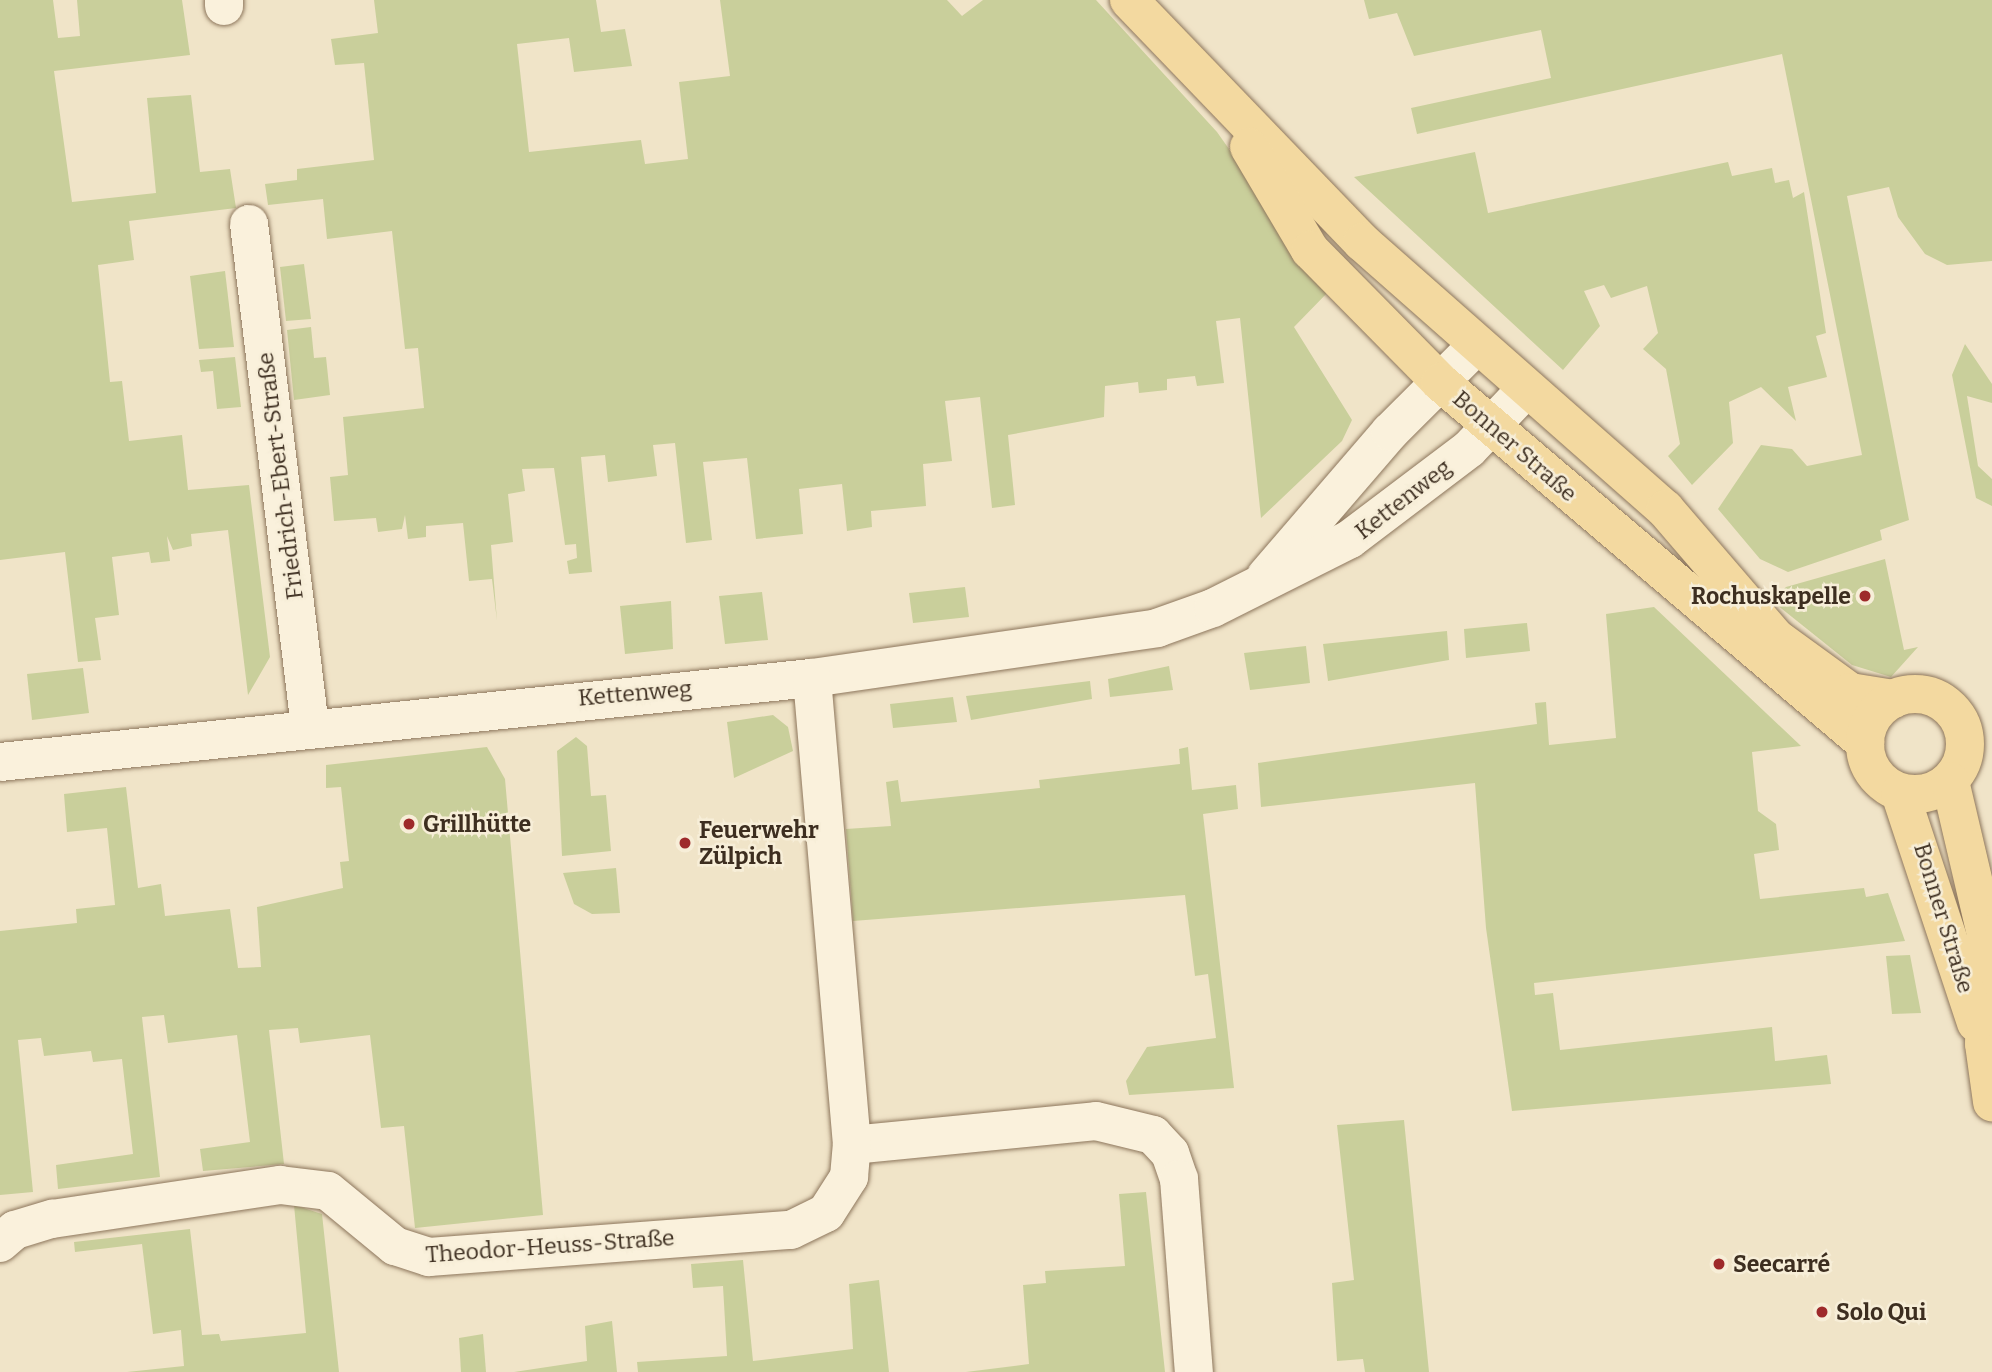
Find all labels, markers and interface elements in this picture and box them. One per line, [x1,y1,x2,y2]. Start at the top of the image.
street label: Friedrich-Ebert-Straße [251,351,309,601]
street label: Bonner Straße [1447,385,1583,507]
street label: Kettenweg [1350,453,1456,545]
place label: Rochuskapelle [1691,582,1851,610]
marker: Rochuskapelle [1857,588,1873,604]
street label: Kettenweg [577,674,693,712]
place label: Grillhütte [423,810,531,838]
marker: Grillhütte [401,816,417,832]
place label: Feuerwehr Zülpich [699,816,819,870]
marker: Feuerwehr Zülpich [677,835,693,851]
street label: Bonner Straße [1908,840,1980,996]
street label: Theodor-Heuss-Straße [425,1224,675,1268]
place label: Seecarré [1733,1250,1830,1278]
marker: Seecarré [1711,1256,1727,1272]
place label: Solo Qui [1836,1298,1926,1326]
marker: Solo Qui [1814,1304,1830,1320]

